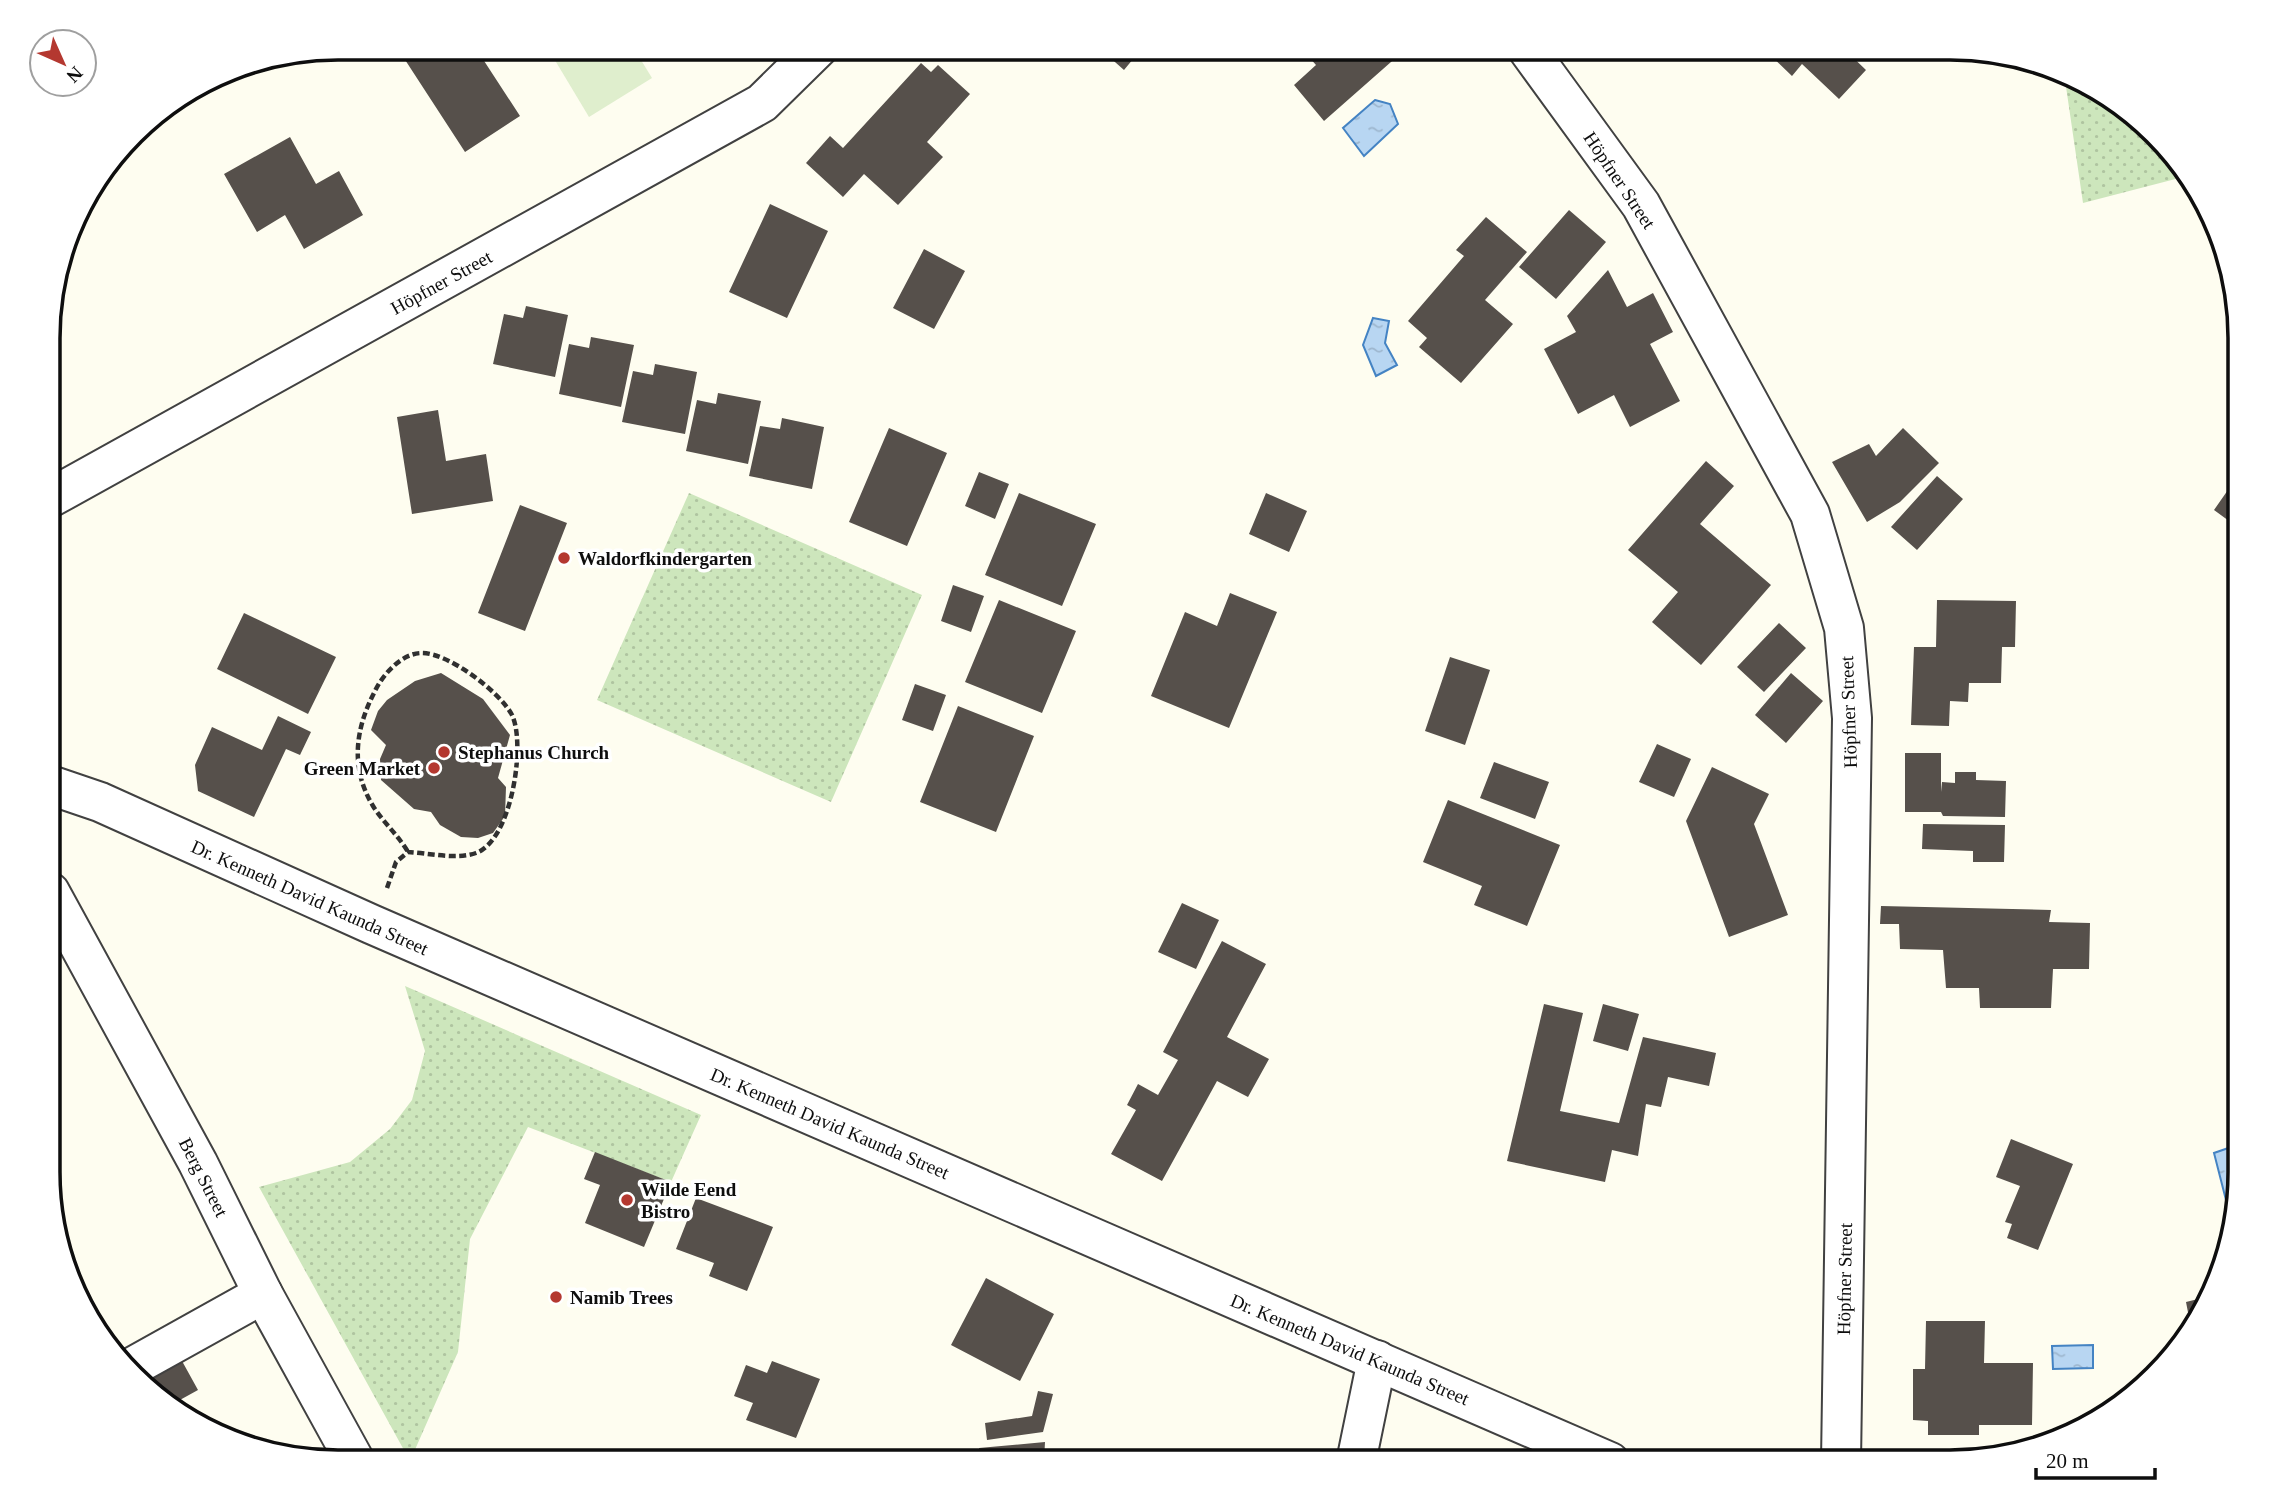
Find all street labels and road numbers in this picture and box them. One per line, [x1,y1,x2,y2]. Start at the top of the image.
street label: Höpfner Street [1579,128,1660,233]
street label: Höpfner Street [387,246,496,319]
street label: Höpfner Street [1836,655,1861,769]
street label: Dr. Kenneth David Kaunda Street [188,836,432,960]
street label: Dr. Kenneth David Kaunda Street [707,1064,953,1184]
street label: Berg Street [175,1134,233,1221]
street label: Höpfner Street [1833,1222,1856,1335]
street label: Dr. Kenneth David Kaunda Street [1227,1290,1473,1410]

